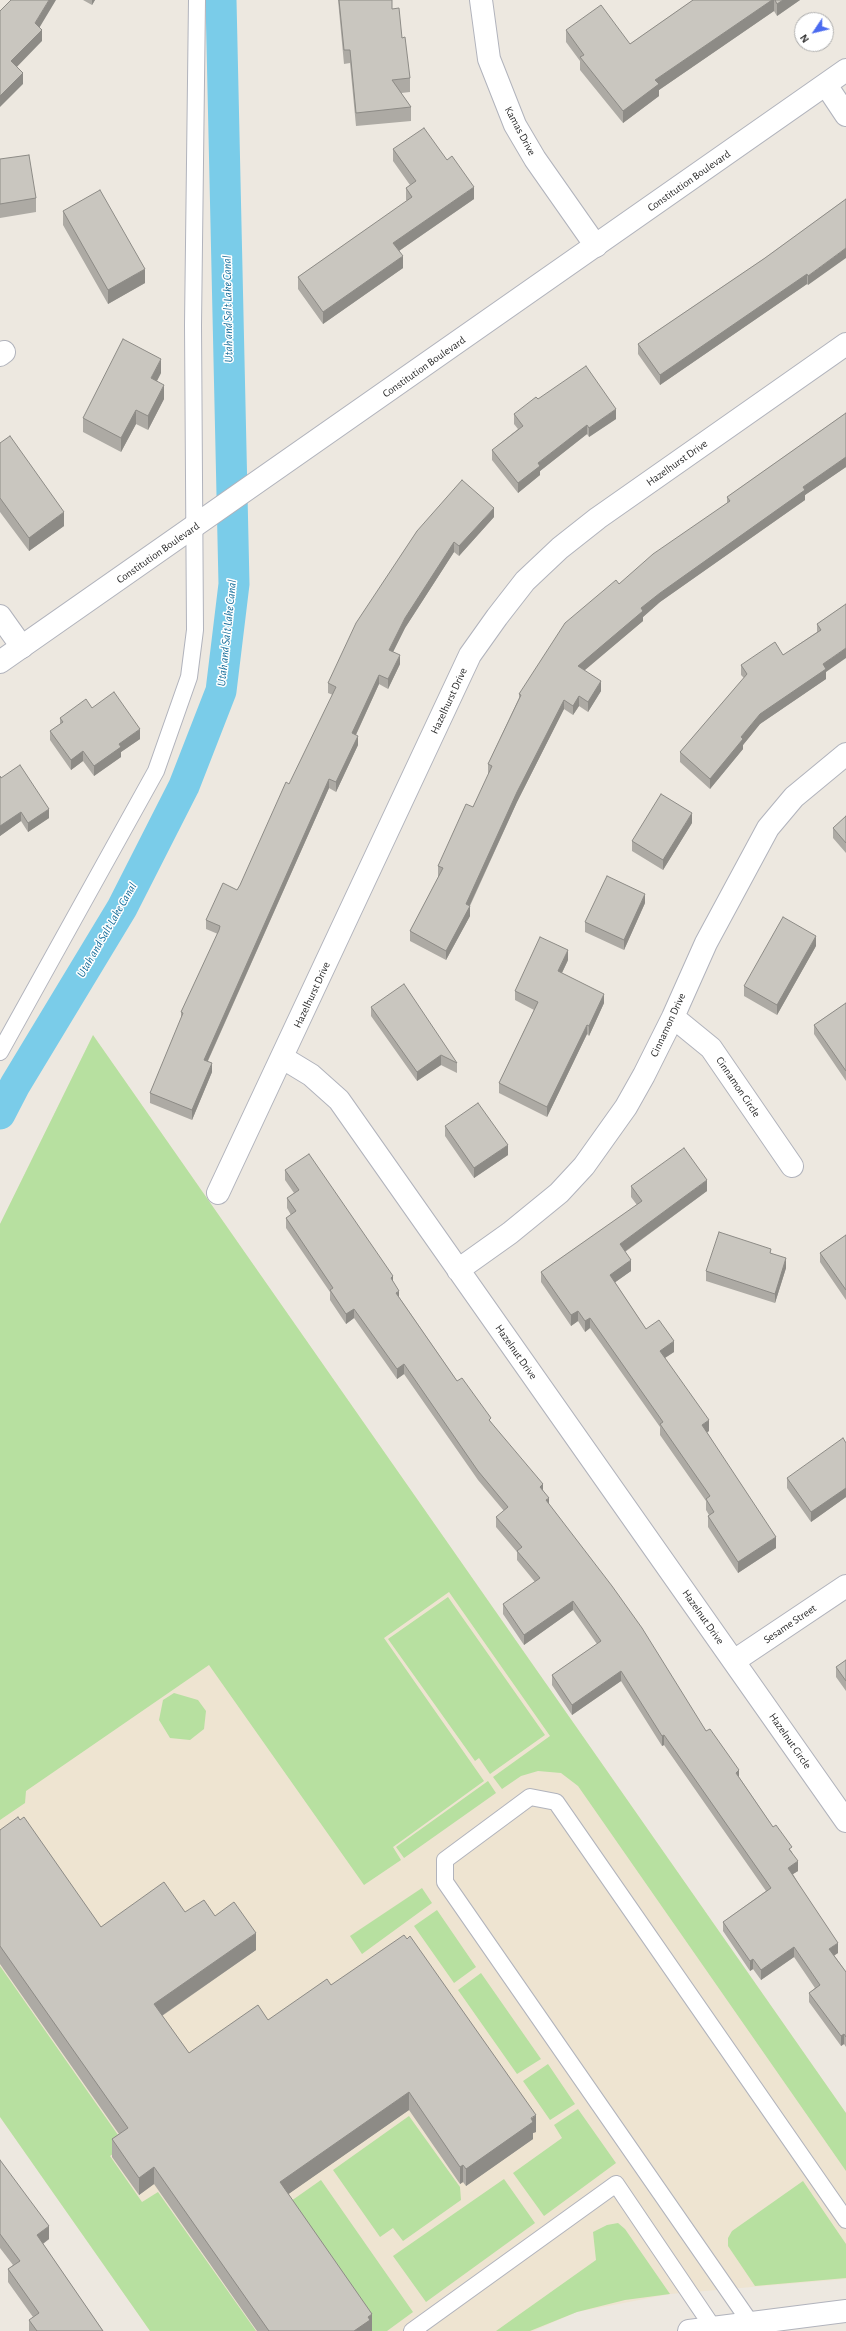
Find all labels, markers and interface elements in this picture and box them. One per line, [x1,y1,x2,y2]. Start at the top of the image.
north arrow [794,12,834,52]
text: N [798,32,811,45]
street label: Kamas Drive [502,104,538,158]
street label: Constitution Boulevard [645,147,733,215]
water label: Utah and Salt Lake Canal [220,255,236,363]
street label: Constitution Boulevard [380,333,468,401]
street label: Hazelhurst Drive [644,437,710,489]
street label: Constitution Boulevard [114,519,202,587]
water label: Utah and Salt Lake Canal [214,579,240,687]
street label: Hazelhurst Drive [428,666,470,736]
water label: Utah and Salt Lake Canal [74,880,140,980]
street label: Hazelhurst Drive [291,960,333,1030]
street label: Cinnamon Drive [647,991,689,1059]
street label: Cinnamon Circle [713,1054,763,1120]
street label: Hazelnut Drive [492,1322,540,1382]
street label: Hazelnut Drive [679,1587,727,1647]
street label: Sesame Street [761,1602,819,1646]
street label: Hazelnut Circle [766,1711,814,1771]

